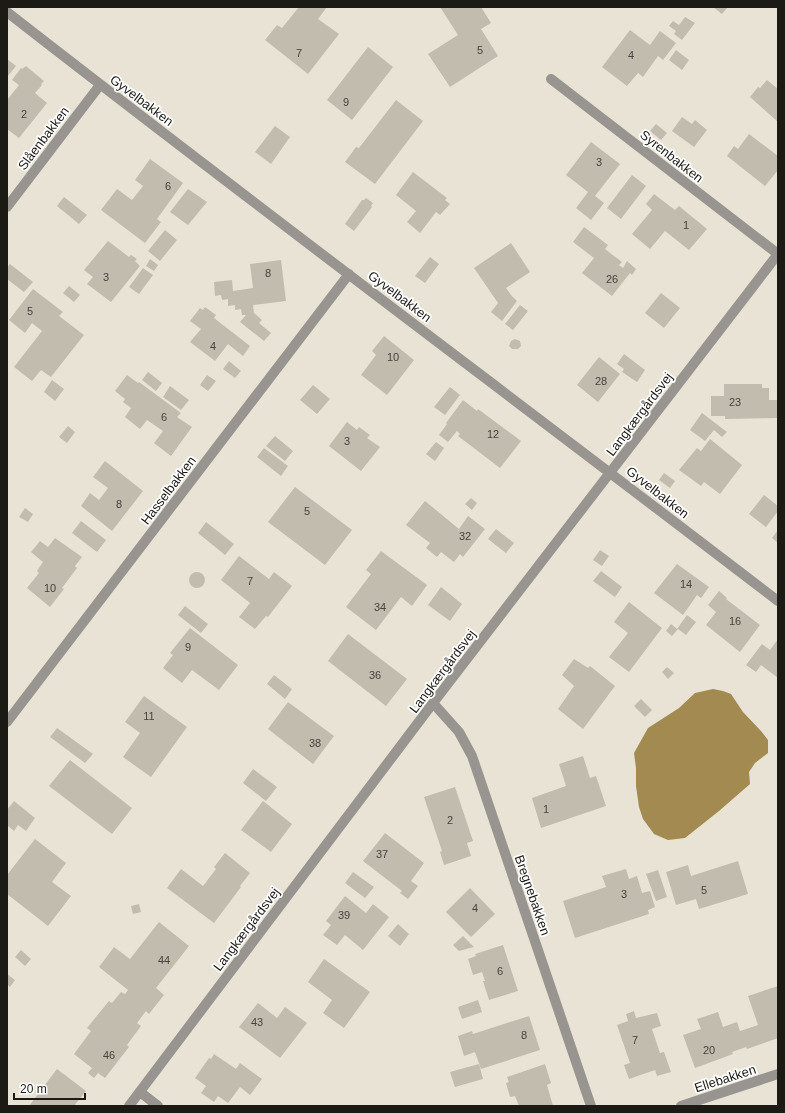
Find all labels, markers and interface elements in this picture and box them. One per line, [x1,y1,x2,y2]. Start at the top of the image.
house number: 5 [477,44,483,56]
house number: 7 [296,47,302,59]
house number: 4 [628,49,634,61]
street label: Gyvelbakken [107,72,176,129]
house number: 9 [343,96,349,108]
street label: Slåenbakken [15,104,72,173]
house number: 2 [21,108,27,120]
street label: Syrenbakken [637,127,706,186]
house number: 3 [596,156,602,168]
house number: 6 [165,180,171,192]
house number: 1 [683,219,689,231]
house number: 8 [265,267,271,279]
street label: Gyvelbakken [365,268,434,325]
house number: 3 [103,271,109,283]
house number: 26 [606,273,618,285]
house number: 5 [27,305,33,317]
house number: 4 [210,340,216,352]
house number: 10 [387,351,399,363]
street label: Langkærgårdsvej [603,370,676,459]
house number: 28 [595,375,607,387]
house number: 23 [729,396,741,408]
house number: 6 [161,411,167,423]
house number: 12 [487,428,499,440]
house number: 3 [344,435,350,447]
street label: Hasselbakken [138,453,199,527]
street label: Gyvelbakken [623,463,692,521]
house number: 8 [116,498,122,510]
house number: 5 [304,505,310,517]
house number: 32 [459,530,471,542]
house number: 7 [247,575,253,587]
house number: 14 [680,578,692,590]
house number: 10 [44,582,56,594]
house number: 34 [374,601,386,613]
house number: 16 [729,615,741,627]
street label: Langkærgårdsvej [406,627,479,716]
house number: 9 [185,641,191,653]
house number: 36 [369,669,381,681]
house number: 11 [143,710,155,722]
house number: 38 [309,737,321,749]
house number: 1 [543,803,549,815]
house number: 2 [447,814,453,826]
house number: 37 [376,848,388,860]
street label: Bregnebakken [512,853,553,937]
house number: 5 [701,884,707,896]
street label: Langkærgårdsvej [210,885,283,974]
house number: 3 [621,888,627,900]
house number: 4 [472,902,478,914]
house number: 39 [338,909,350,921]
house number: 44 [158,954,170,966]
house number: 6 [497,965,503,977]
house number: 43 [251,1016,263,1028]
house number: 8 [521,1029,527,1041]
house number: 7 [632,1034,638,1046]
house number: 20 [703,1044,715,1056]
house number: 46 [103,1049,115,1061]
street label: Ellebakken [693,1062,758,1095]
scale bar [14,1075,85,1101]
text: 20 m [20,1082,47,1096]

